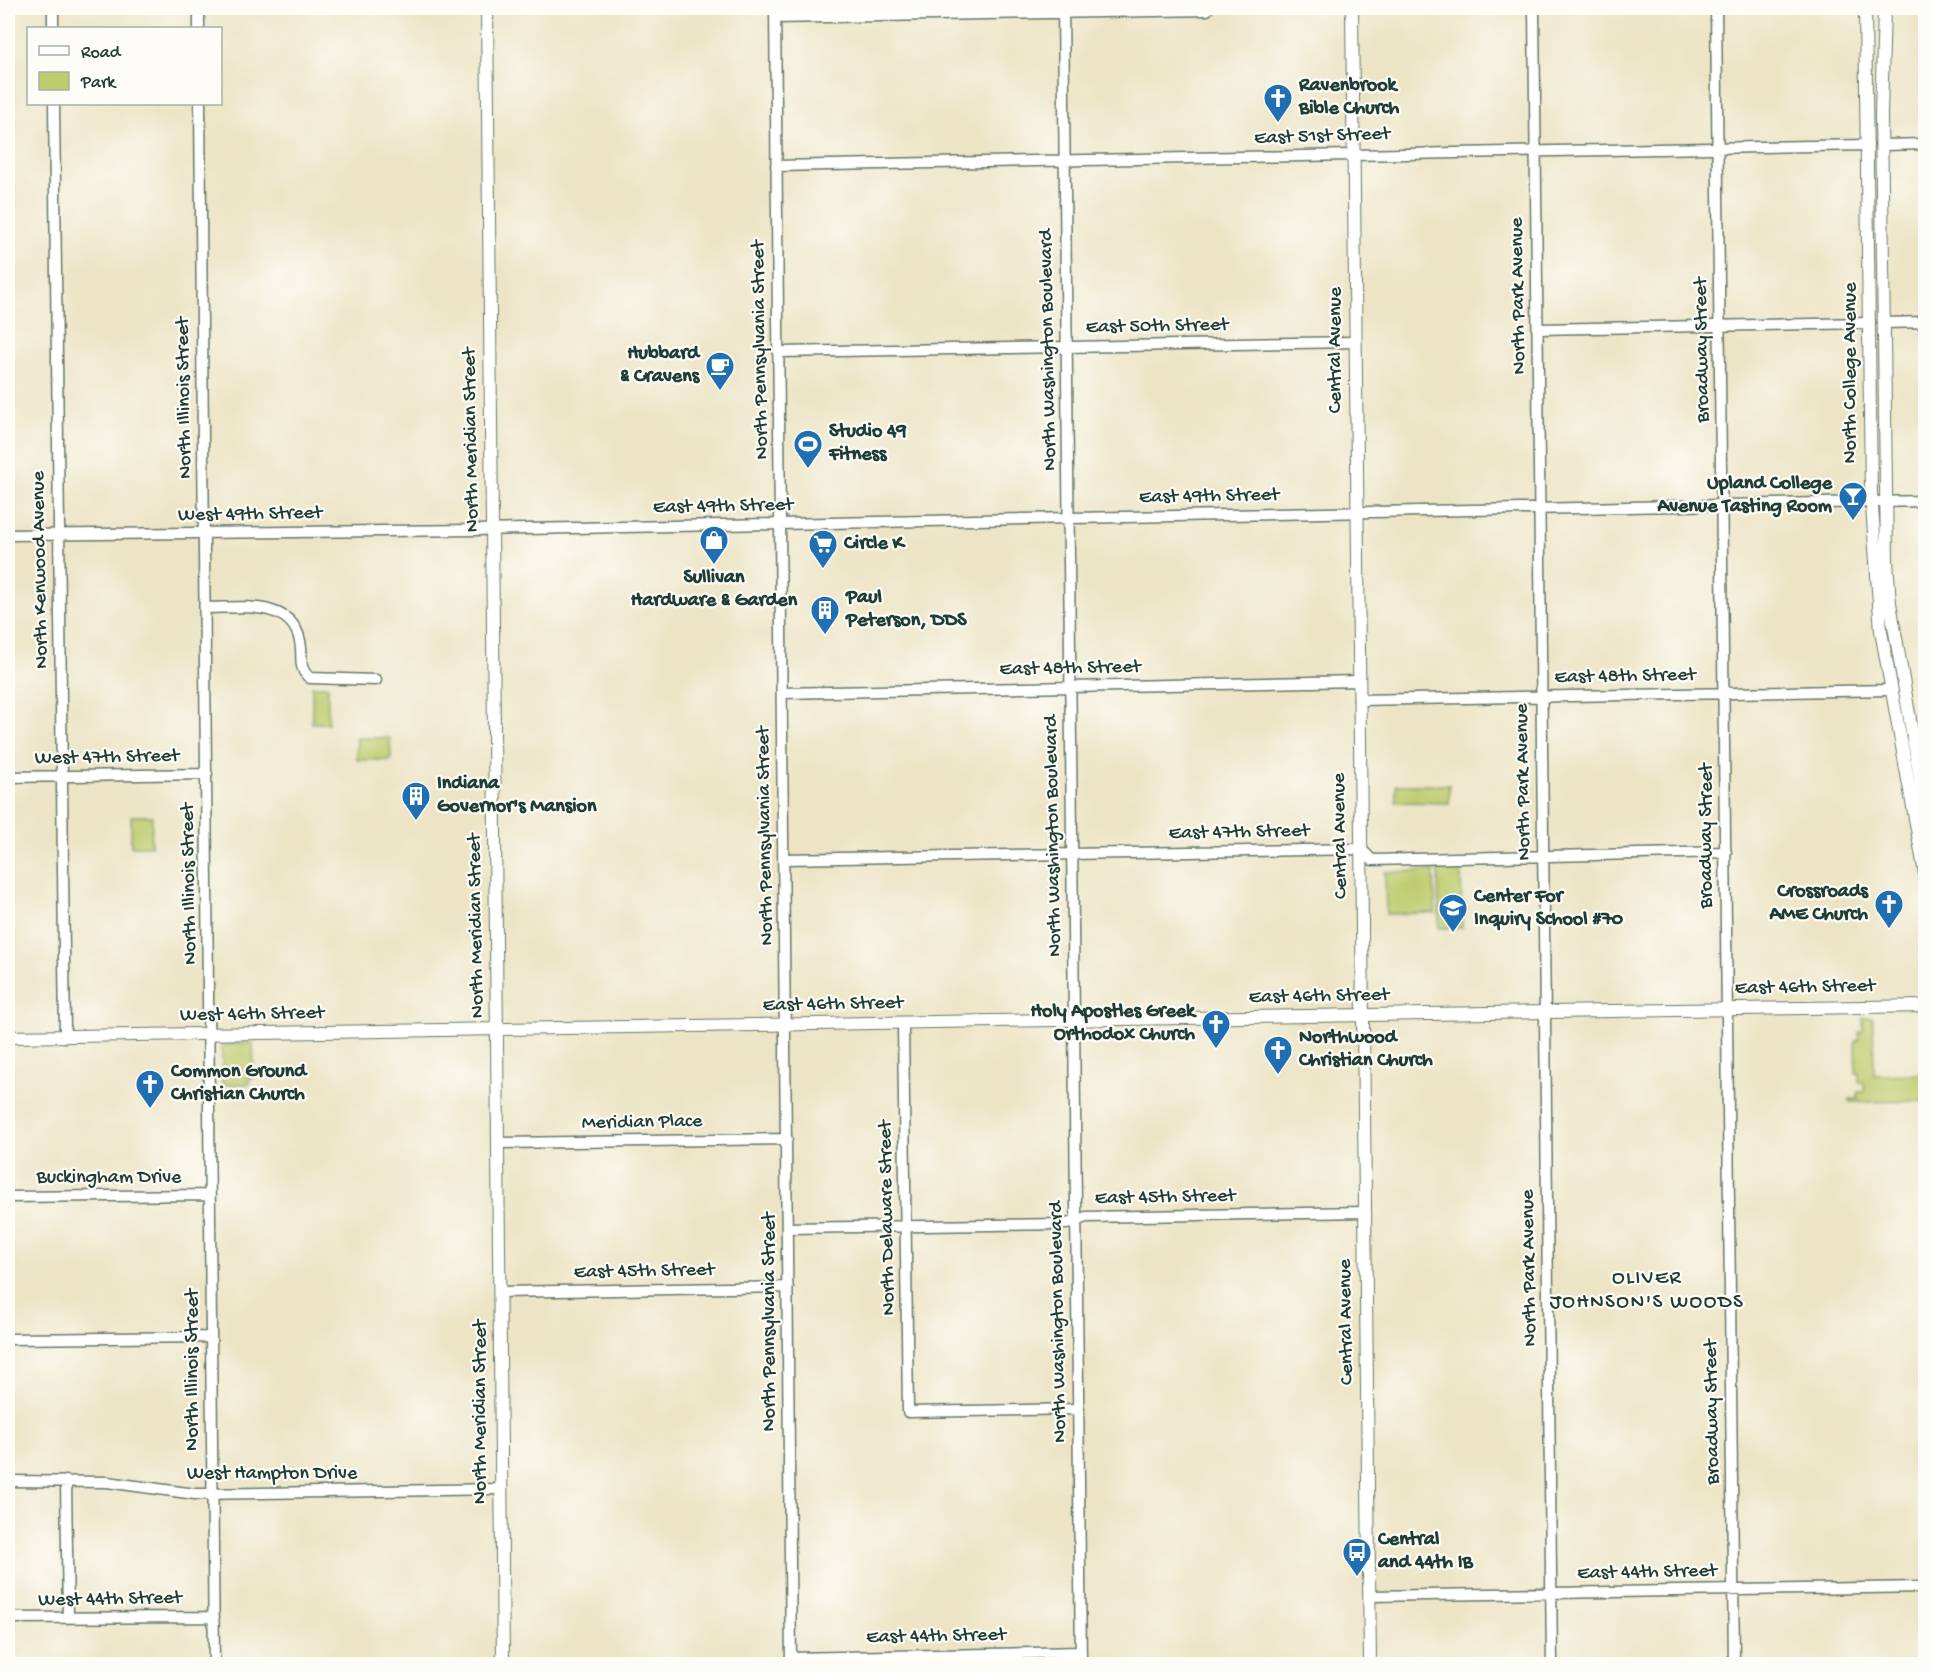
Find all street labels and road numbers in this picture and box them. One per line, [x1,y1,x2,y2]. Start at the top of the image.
street label: East 51st Street [1254,123,1392,151]
street label: North Park Avenue [1506,217,1532,375]
street label: North Washington Boulevard [1035,227,1063,471]
street label: North Pennsylvania Street [748,238,774,460]
street label: Broadway Street [1690,275,1716,424]
street label: North College Avenue [1840,282,1863,464]
street label: Central Avenue [1325,286,1348,413]
street label: East 50th Street [1085,314,1230,340]
street label: North Illinois Street [172,315,198,479]
street label: North Meridian Street [459,346,485,532]
street label: North Kenwood Avenue [28,470,54,669]
street label: East 49th Street [1139,484,1281,510]
street label: East 49th Street [653,494,795,520]
street label: West 49th Street [178,502,324,528]
street label: East 48th Street [999,656,1143,682]
street label: East 48th Street [1554,664,1698,690]
street label: North Park Avenue [1511,703,1537,861]
street label: North Washington Boulevard [1040,713,1068,957]
street label: North Pennsylvania Street [753,724,779,946]
street label: West 47th Street [35,745,181,771]
street label: Broadway Street [1696,762,1719,910]
street label: Central Avenue [1328,772,1354,899]
street label: North Illinois Street [177,801,203,965]
street label: East 47th Street [1168,820,1311,846]
street label: North Meridian Street [464,832,490,1018]
street label: East 46th Street [1735,975,1877,1001]
street label: East 46th Street [1249,984,1391,1010]
street label: East 46th Street [763,992,905,1018]
street label: West 46th Street [180,1002,326,1028]
street label: Meridian Place [581,1110,703,1136]
street label: North Delaware Street [875,1118,901,1316]
street label: Buckingham Drive [36,1167,182,1190]
street label: East 45th Street [1094,1185,1237,1211]
street label: North Park Avenue [1517,1189,1543,1347]
street label: North Washington Boulevard [1045,1199,1073,1443]
street label: North Pennsylvania Street [759,1211,782,1432]
street label: Central Avenue [1334,1258,1360,1385]
street label: East 45th Street [573,1259,716,1285]
street label: North Illinois Street [182,1287,205,1451]
street label: North Meridian Street [470,1318,493,1504]
street label: Broadway Street [1700,1337,1726,1486]
street label: West Hampton Drive [187,1463,358,1486]
street label: East 44th Street [1577,1560,1719,1586]
street label: West 44th Street [38,1587,184,1613]
street label: East 44th Street [866,1624,1008,1650]

